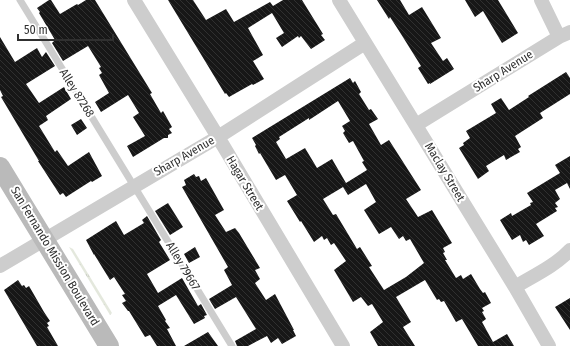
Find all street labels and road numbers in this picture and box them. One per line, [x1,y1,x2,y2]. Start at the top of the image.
street label: Sharp Avenue [471,47,535,95]
street label: Alley 87268 [57,66,97,120]
street label: Sharp Avenue [151,133,217,179]
street label: Maclay Street [422,140,468,204]
street label: Hagar Street [223,153,267,213]
street label: San Fernando Mission Boulevard [8,184,102,328]
street label: Alley 79667 [163,239,203,293]

